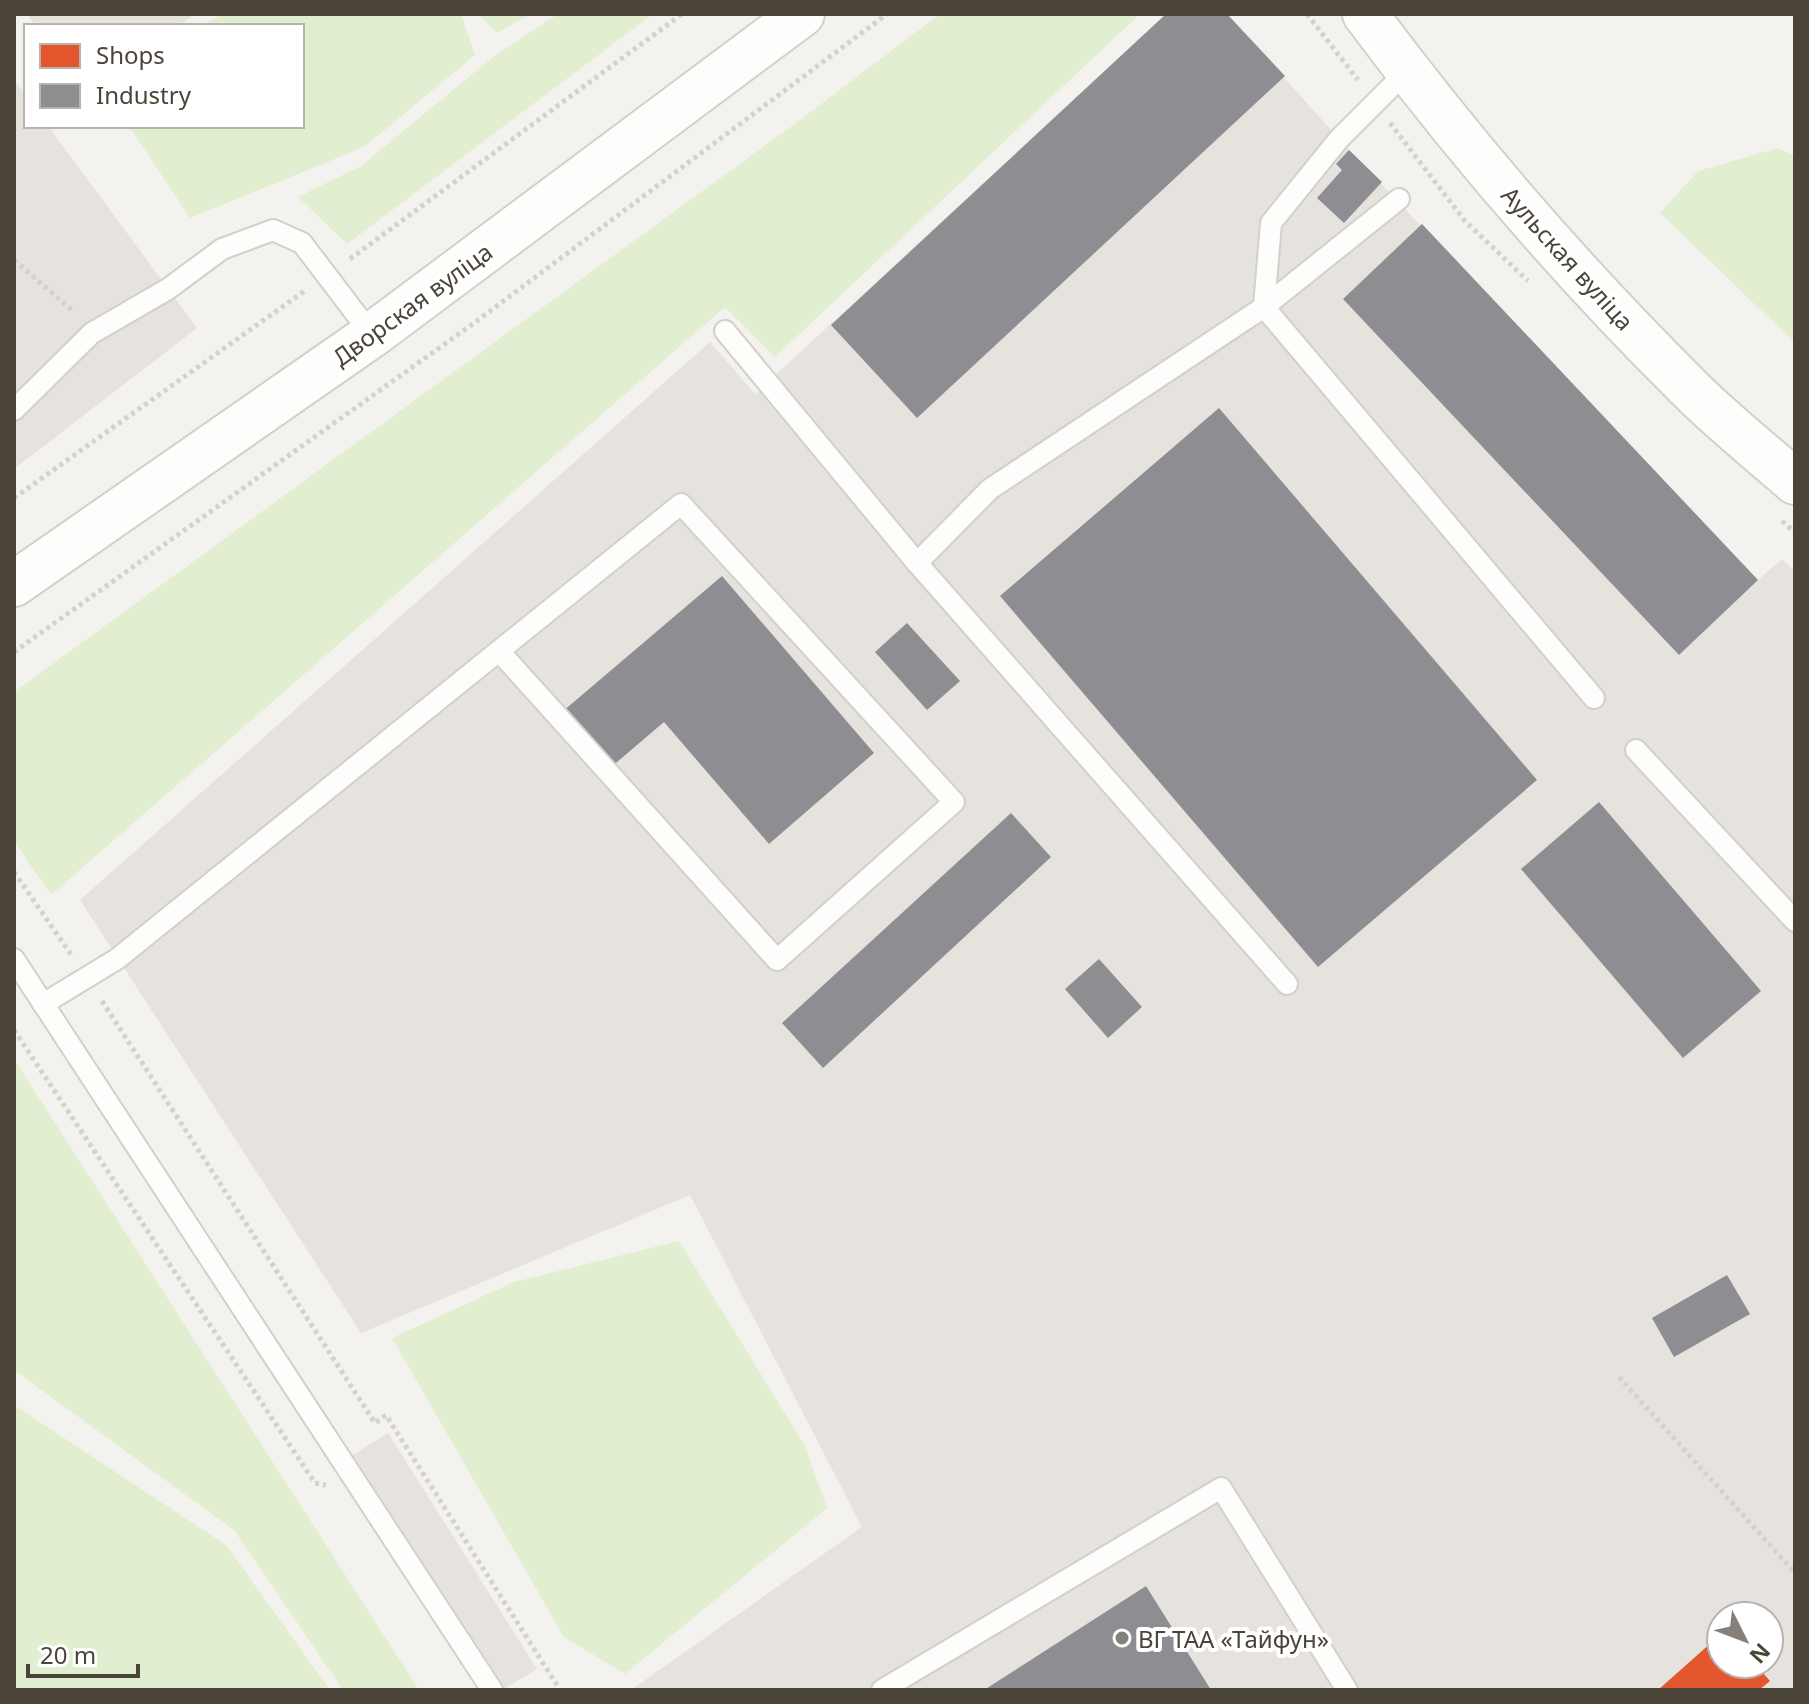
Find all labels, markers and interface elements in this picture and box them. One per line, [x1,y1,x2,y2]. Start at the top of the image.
legend [24,24,304,128]
text: Shops [96,38,165,71]
text: Industry [96,78,192,111]
street label: Аульская вуліца [1494,179,1642,337]
street label: Дворская вуліца [325,235,499,373]
north arrow [1705,1600,1785,1680]
place label: ВГ ТАА «Тайфун» [1138,1622,1329,1655]
scale bar [28,1628,138,1678]
marker: ВГ ТАА «Тайфун» [1113,1629,1131,1647]
text: N [1743,1637,1778,1671]
text: 20 m [40,1638,96,1671]

